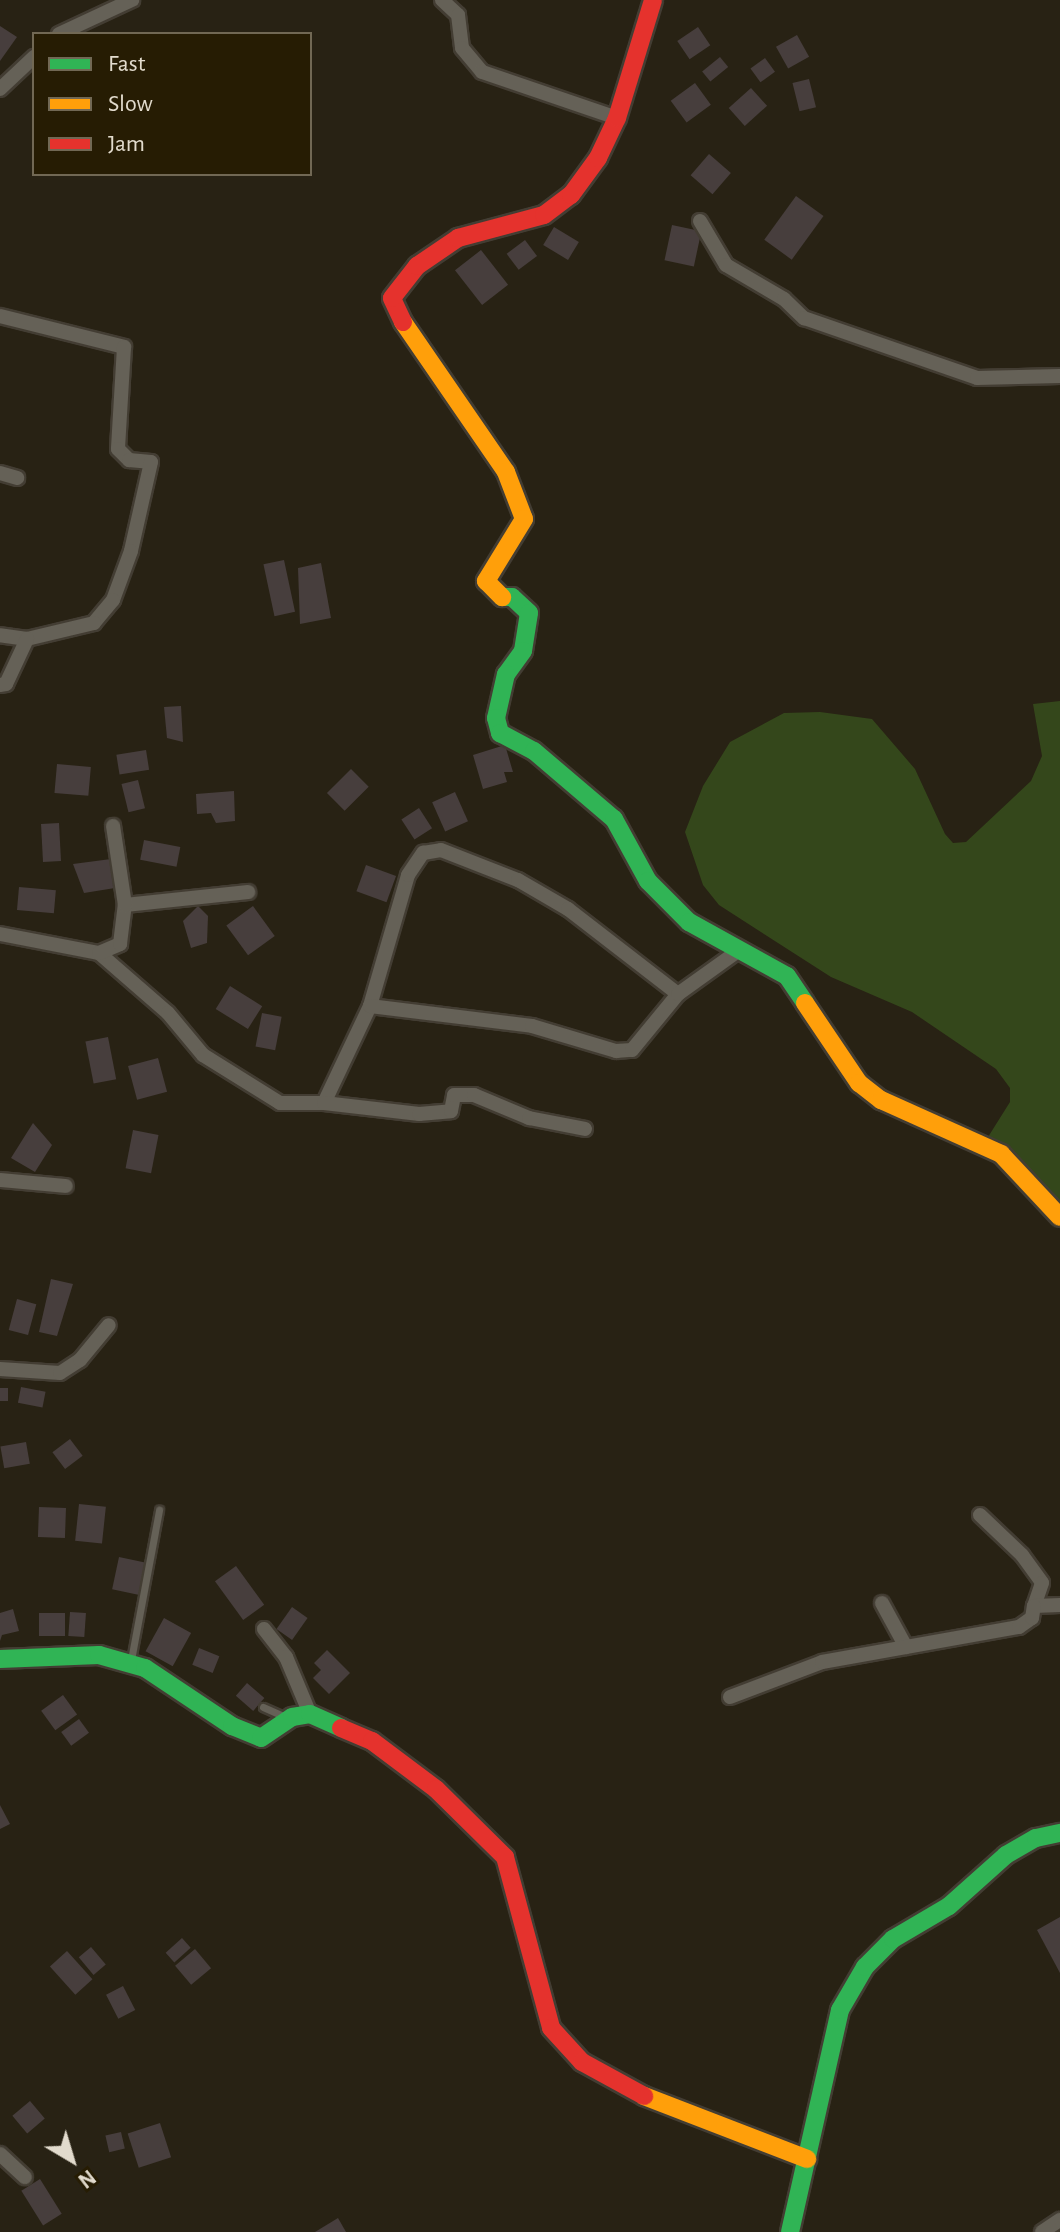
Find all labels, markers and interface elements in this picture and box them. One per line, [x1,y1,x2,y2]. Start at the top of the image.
legend [32,32,312,176]
text: Fast [108,52,145,76]
text: Slow [108,92,153,116]
text: Jam [108,132,145,156]
north arrow [32,2120,112,2200]
text: N [74,2166,100,2192]

